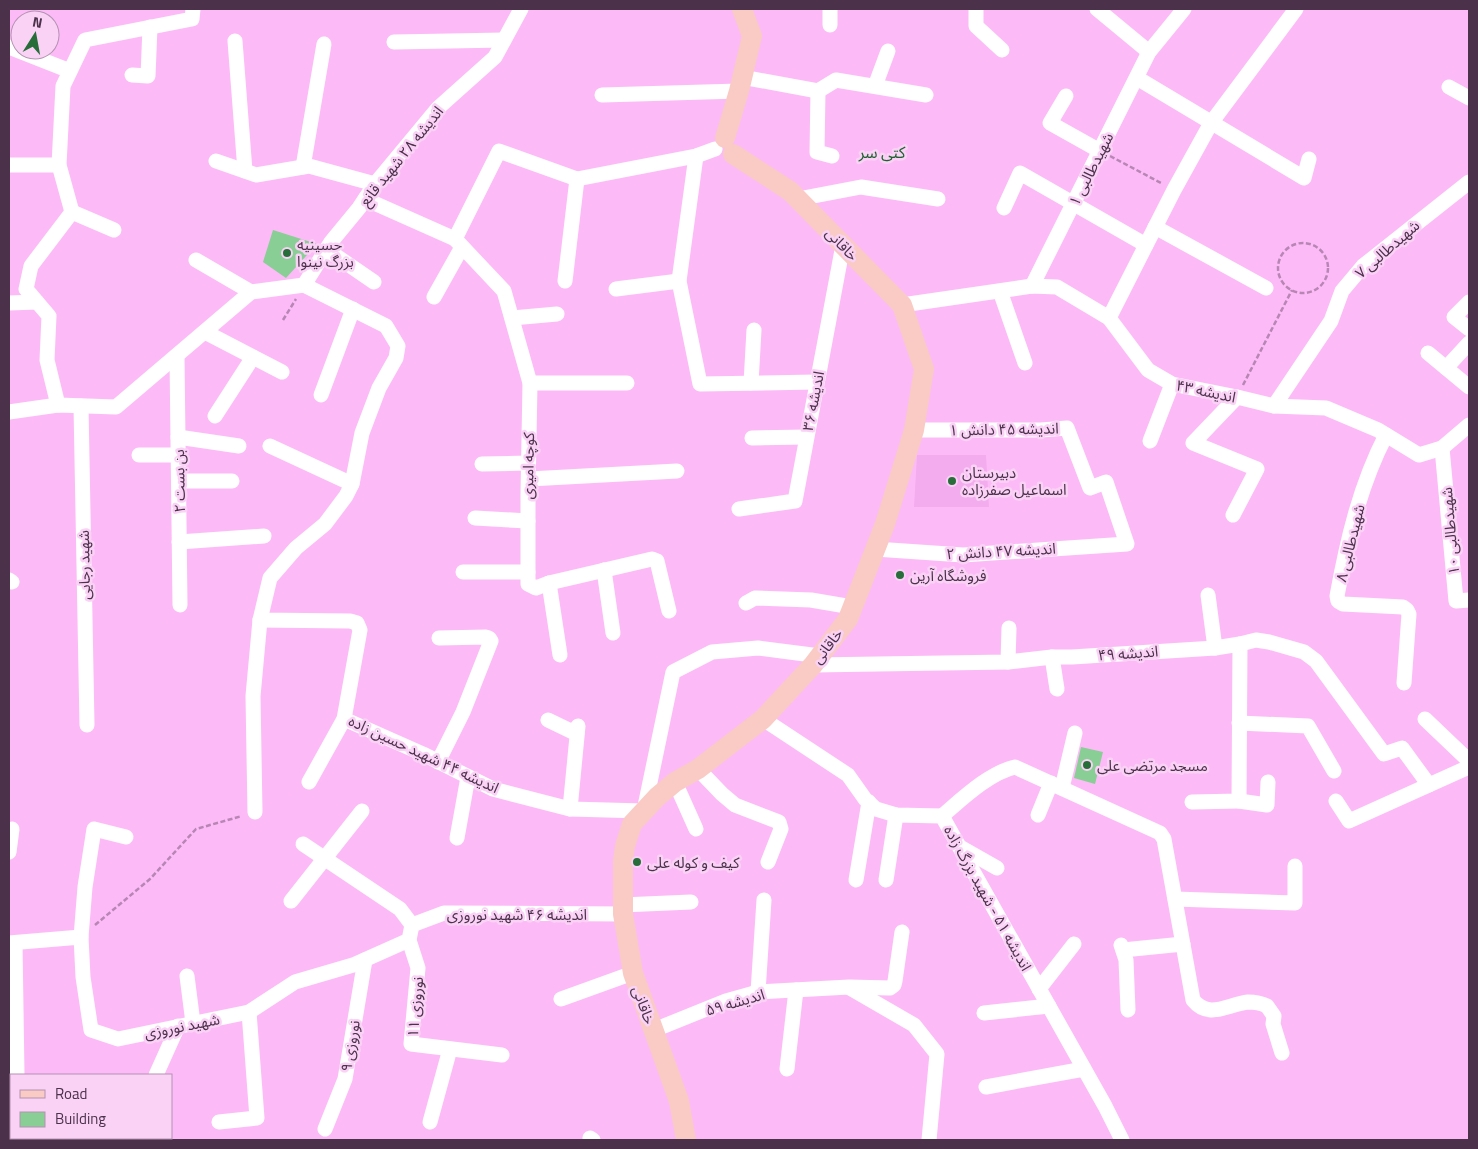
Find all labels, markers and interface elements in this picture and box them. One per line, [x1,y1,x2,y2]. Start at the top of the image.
north arrow [10,10,60,60]
text: N [31,11,44,33]
street label: اندیشه ۲۸ شهید قانع [353,101,449,212]
street label: شهیدطالبی ۱ [1063,128,1119,210]
district label: کتی سر [858,140,906,164]
street label: شهیدطالبی ۷ [1349,214,1425,284]
street label: خاقانی [820,222,864,266]
place label: حسینیه بزرگ نینوا [297,233,354,273]
marker: حسینیه بزرگ نینوا [281,247,293,259]
street label: اندیشه ۳۶ [796,369,830,433]
street label: اندیشه ۴۳ [1174,373,1238,409]
street label: اندیشه ۴۵ دانش ۱ [949,417,1059,441]
street label: کوچه امیری [516,431,540,500]
street label: بن بست ۲ [167,449,191,513]
place label: دبیرستان اسماعیل صفرزاده [962,461,1067,501]
marker: دبیرستان اسماعیل صفرزاده [946,475,958,487]
street label: شهیدطالبی ۱۰ [1435,486,1465,576]
street label: شهیدطالبی ۸ [1329,501,1371,584]
street label: شهید رجایی [72,530,96,600]
street label: اندیشه ۴۷ دانش ۲ [946,537,1056,565]
place label: فروشگاه آرین [910,564,987,587]
marker: فروشگاه آرین [894,569,906,581]
street label: خاقانی [806,623,848,669]
street label: اندیشه ۴۹ [1097,639,1159,667]
street label: اندیشه ۴۴ شهید حسین زاده [345,709,503,799]
place label: مسجد مرتضی علی [1097,754,1208,777]
marker: مسجد مرتضی علی [1081,759,1093,771]
street label: اندیشه ۵۱ - شهید بزرگ زاده [938,821,1038,975]
place label: کیف و کوله علی [647,851,740,874]
marker: کیف و کوله علی [631,856,643,868]
street label: اندیشه ۴۶ شهید نوروزی [447,903,587,926]
street label: نوروزی ۱۱ [401,976,429,1038]
street label: خاقانی [626,983,662,1028]
street label: اندیشه ۵۹ [703,983,767,1021]
street label: شهید نوروزی [142,1007,222,1045]
street label: نوروزی ۹ [334,1018,366,1074]
legend [10,1074,172,1139]
text: Road [55,1082,87,1105]
text: Building [55,1107,106,1130]

